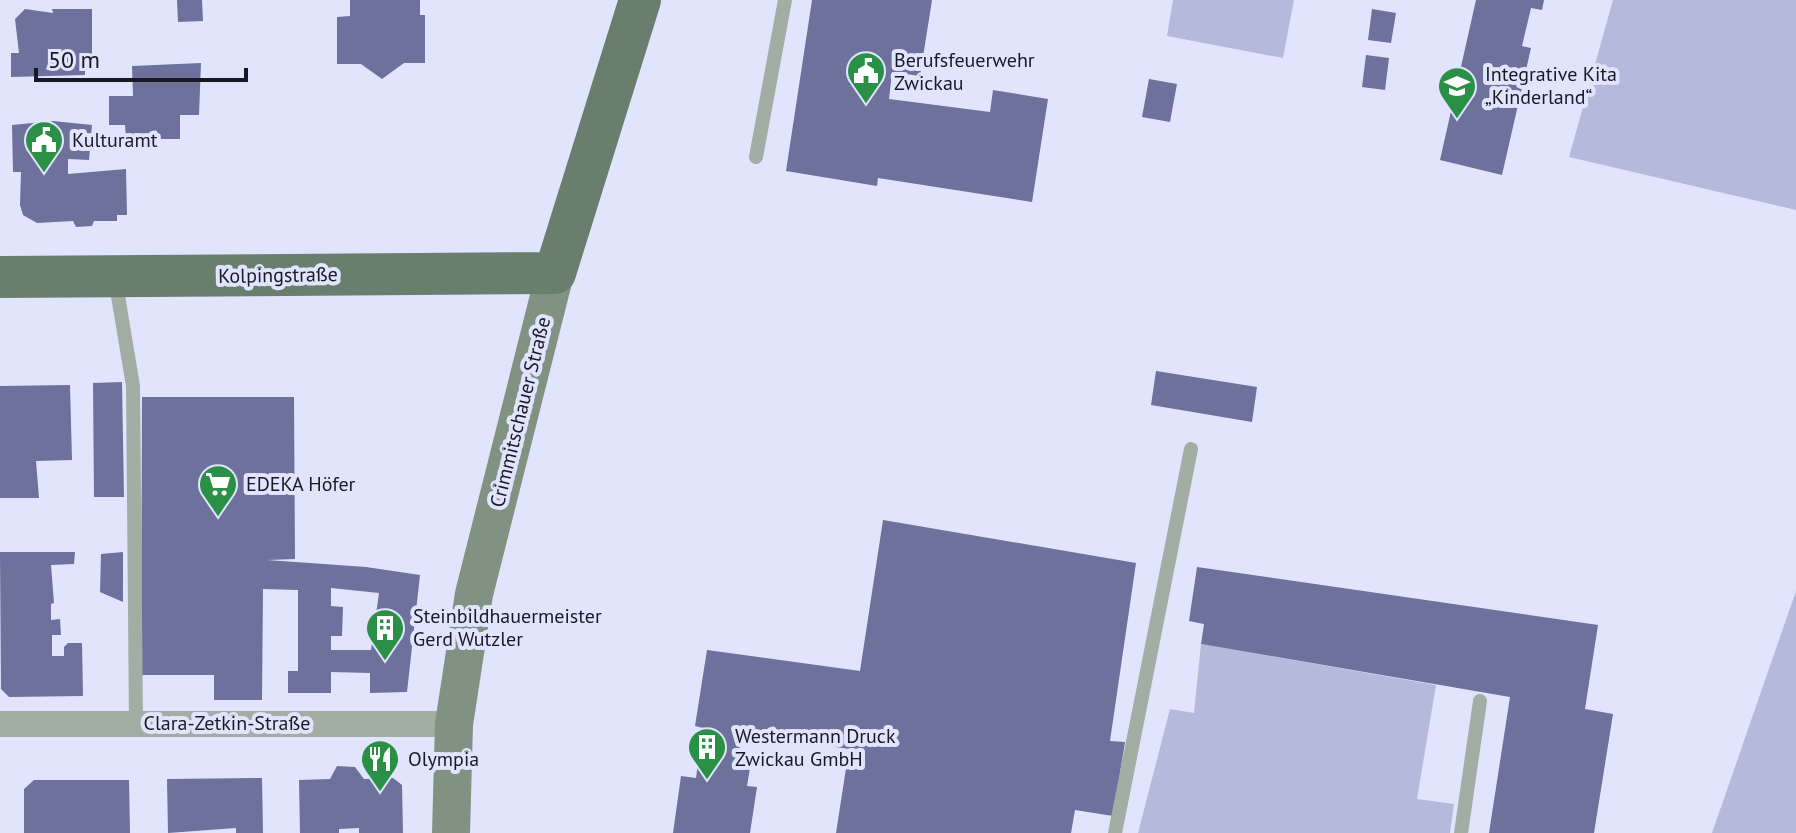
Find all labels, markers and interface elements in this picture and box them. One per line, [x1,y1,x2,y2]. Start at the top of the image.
scale bar [36,32,246,82]
text: 50 m [48,44,100,75]
place label: Berufsfeuerwehr Zwickau [894,47,1035,96]
public building icon: Berufsfeuerwehr Zwickau [845,50,887,105]
place label: Integrative Kita „Kinderland“ [1485,61,1617,110]
school or university icon: Integrative Kita „Kinderland“ [1436,65,1478,120]
public building icon: Kulturamt [23,119,65,174]
place label: Kulturamt [72,127,158,153]
street label: Kolpingstraße [218,261,338,289]
street label: Crimmitschauer Straße [484,314,556,510]
supermarket icon: EDEKA Höfer [197,463,239,518]
place label: EDEKA Höfer [246,471,356,497]
place label: Steinbildhauermeister Gerd Wutzler [413,603,602,652]
building icon: Steinbildhauermeister Gerd Wutzler [364,607,406,662]
street label: Clara-Zetkin-Straße [144,710,310,736]
place label: Westermann Druck Zwickau GmbH [735,723,896,772]
building icon: Westermann Druck Zwickau GmbH [686,726,728,781]
restaurant icon: Olympia [359,738,401,793]
place label: Olympia [408,746,479,772]

